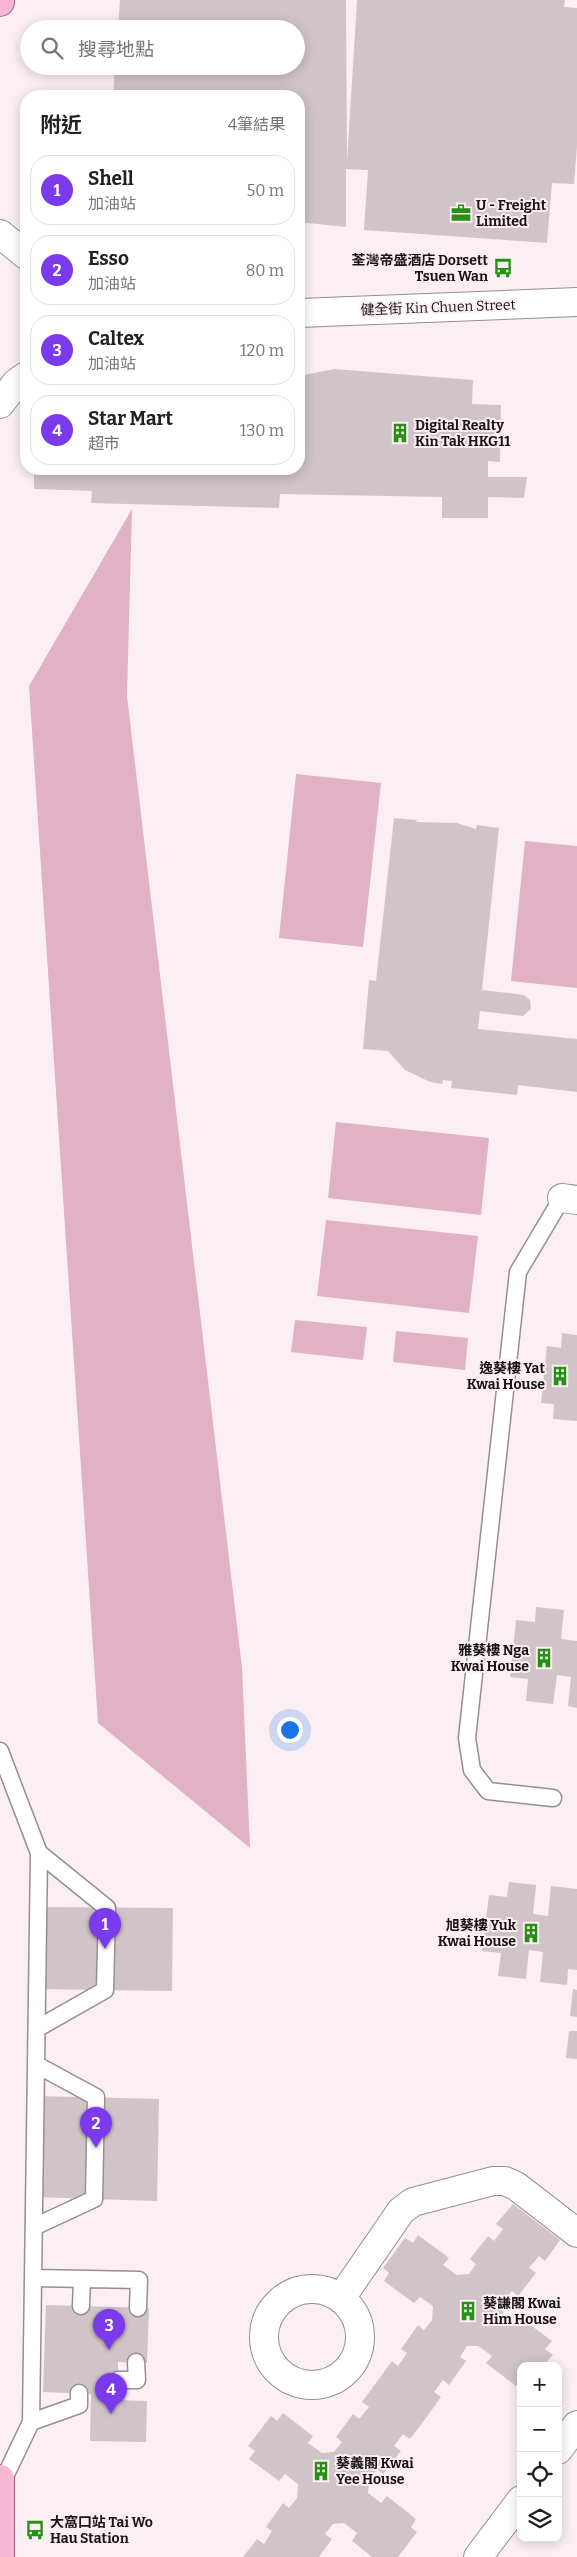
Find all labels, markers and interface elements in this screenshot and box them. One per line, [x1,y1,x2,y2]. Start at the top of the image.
search box [20,20,305,75]
icon: search [38,34,66,62]
text: 搜尋地點 [78,38,154,61]
text: 附近 [40,112,82,138]
text: 4筆結果 [228,115,285,134]
text: Shell [88,167,134,190]
text: 1 [54,181,60,200]
text: 50 m [247,181,284,200]
text: 加油站 [88,194,136,213]
place label: U - Freight Limited [476,197,547,230]
office icon: U - Freight Limited [450,202,472,224]
text: Esso [88,247,129,270]
place label: 荃灣帝盛酒店 Dorsett Tsuen Wan [351,252,488,285]
bus stop icon: 荃灣帝盛酒店 Dorsett Tsuen Wan [492,257,514,279]
text: 2 [52,261,62,280]
text: 80 m [246,261,284,280]
text: 加油站 [88,274,136,293]
street label: 健全街 Kin Chuen Street [360,296,516,319]
text: Caltex [88,327,144,350]
text: 3 [52,341,62,360]
text: 120 m [240,341,284,360]
text: 加油站 [88,354,136,373]
text: Star Mart [88,407,173,430]
place label: Digital Realty Kin Tak HKG11 [415,417,510,450]
text: 4 [52,421,62,440]
text: 130 m [240,421,284,440]
building icon: Digital Realty Kin Tak HKG11 [389,422,411,444]
text: 超市 [88,434,120,453]
place label: 逸葵樓 Yat Kwai House [467,1360,545,1393]
building icon: 逸葵樓 Yat Kwai House [549,1365,571,1387]
place label: 雅葵樓 Nga Kwai House [451,1642,529,1675]
building icon: 雅葵樓 Nga Kwai House [533,1647,555,1669]
your location [277,1717,303,1743]
pin: 1 [89,1908,121,1949]
place label: 旭葵樓 Yuk Kwai House [438,1917,517,1950]
building icon: 旭葵樓 Yuk Kwai House [520,1922,542,1944]
pin: 2 [80,2107,112,2148]
place label: 葵謙閣 Kwai Him House [483,2295,561,2328]
building icon: 葵謙閣 Kwai Him House [457,2300,479,2322]
pin: 3 [93,2309,125,2350]
map controls [517,2362,562,2542]
button: + [517,2362,562,2407]
pin: 4 [95,2373,127,2414]
button: − [517,2407,562,2452]
button: locate [517,2452,562,2497]
place label: 葵義閣 Kwai Yee House [336,2455,414,2488]
building icon: 葵義閣 Kwai Yee House [310,2460,332,2482]
button: layers [517,2497,562,2542]
place label: 大窩口站 Tai Wo Hau Station [50,2514,153,2547]
bus stop icon: 大窩口站 Tai Wo Hau Station [24,2519,46,2541]

